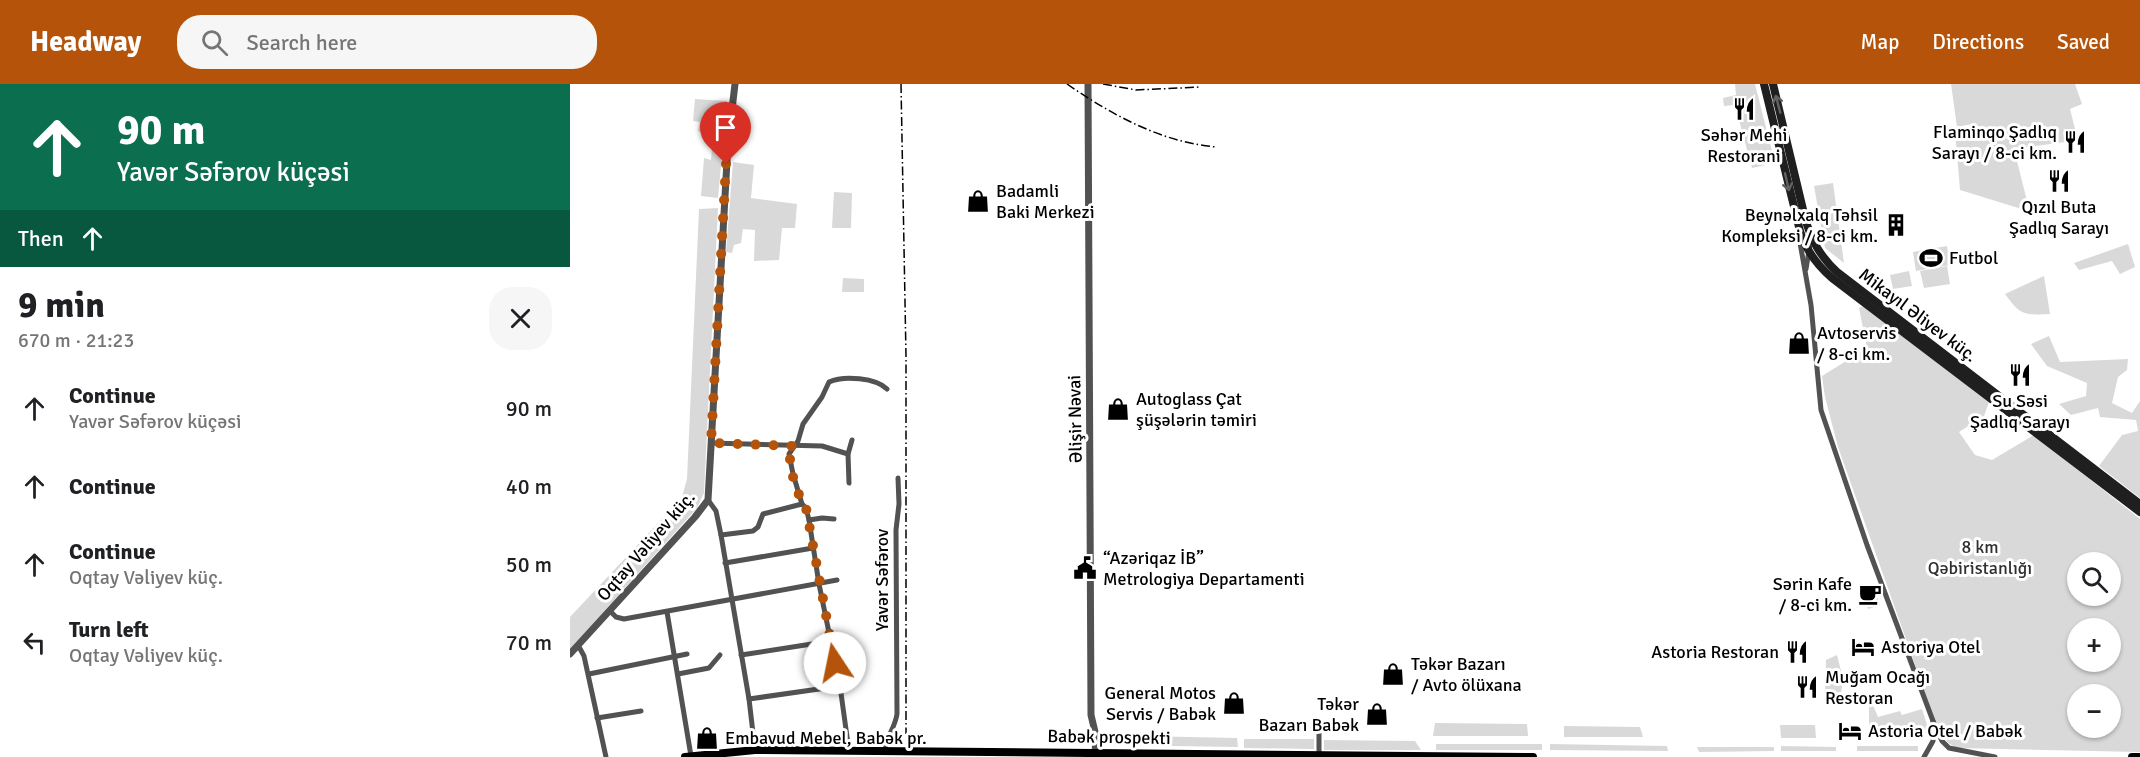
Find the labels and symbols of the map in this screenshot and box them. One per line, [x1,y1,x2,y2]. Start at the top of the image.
one-way arrow [1772,95,1784,114]
restaurant icon: Səhər Mehi Restorani [1731,96,1757,122]
pin [700,102,751,164]
place label: Flaminqo Şadlıq Sarayı / 8-ci km. [1932,121,2057,164]
place label: Səhər Mehi Restorani [1701,124,1787,167]
restaurant icon: Flaminqo Şadlıq Sarayı / 8-ci km. [2062,129,2088,155]
restaurant icon: Qızıl Buta Şadlıq Sarayı [2046,168,2072,194]
one-way arrow [1782,172,1794,191]
place label: Badamli Baki Merkezi [996,180,1095,223]
shop icon: Badamli Baki Merkezi [965,188,991,214]
place label: Qızıl Buta Şadlıq Sarayı [2009,196,2109,239]
place label: Beynəlxalq Təhsil Kompleksi / 8-ci km. [1721,204,1878,247]
building icon: Beynəlxalq Təhsil Kompleksi / 8-ci km. [1883,212,1909,238]
sports icon: Futbol [1918,245,1944,271]
place label: Futbol [1949,247,1998,269]
street label: Mikayıl Əliyev küç. [1855,263,1981,367]
place label: Avtoservis / 8-ci km. [1817,322,1897,365]
shop icon: Avtoservis / 8-ci km. [1786,330,1812,356]
restaurant icon: Su Səsi Şadlıq Sarayı [2007,362,2033,388]
street label: Əlişir Nəvai [1063,375,1087,463]
place label: Autoglass Çat şüşələrin təmiri [1136,388,1257,431]
place label: Su Səsi Şadlıq Sarayı [1970,390,2070,433]
shop icon: Autoglass Çat şüşələrin təmiri [1105,396,1131,422]
street label: Oqtay Vəliyev küç. [592,487,700,605]
street label: Yavər Səfərov [871,528,893,631]
park label: 8 km Qəbiristanlığı [1928,536,2032,579]
place label: “Azəriqaz İB” Metrologiya Departamenti [1103,547,1305,590]
public building icon: “Azəriqaz İB” Metrologiya Departamenti [1072,555,1098,581]
place label: Sərin Kafe / 8-ci km. [1773,573,1852,616]
cafe icon: Sərin Kafe / 8-ci km. [1857,581,1883,607]
position arrow [803,631,867,695]
hotel icon: Astoriya Otel [1850,634,1876,660]
place label: Astoriya Otel [1881,636,1981,658]
restaurant icon: Astoria Restoran [1784,639,1810,665]
place label: Astoria Restoran [1651,641,1779,663]
place label: Təkər Bazarı / Avto ölüxana [1411,653,1522,696]
shop icon: Təkər Bazarı / Avto ölüxana [1380,661,1406,687]
place label: Muğam Ocağı Restoran [1825,666,1930,709]
restaurant icon: Muğam Ocağı Restoran [1794,674,1820,700]
place label: General Motos Servis / Babək [1105,682,1216,725]
shop icon: General Motos Servis / Babək [1221,690,1247,716]
place label: Təkər Bazarı Babək [1258,693,1359,736]
shop icon: Təkər Bazarı Babək [1364,701,1390,727]
hotel icon: Astoria Otel / Babək [1837,718,1863,744]
place label: Astoria Otel / Babək [1868,720,2023,742]
shop icon: Embavud Mebel, Babək pr. [694,725,720,751]
street label: Babək prospekti [1047,725,1171,749]
place label: Embavud Mebel, Babək pr. [725,727,927,749]

